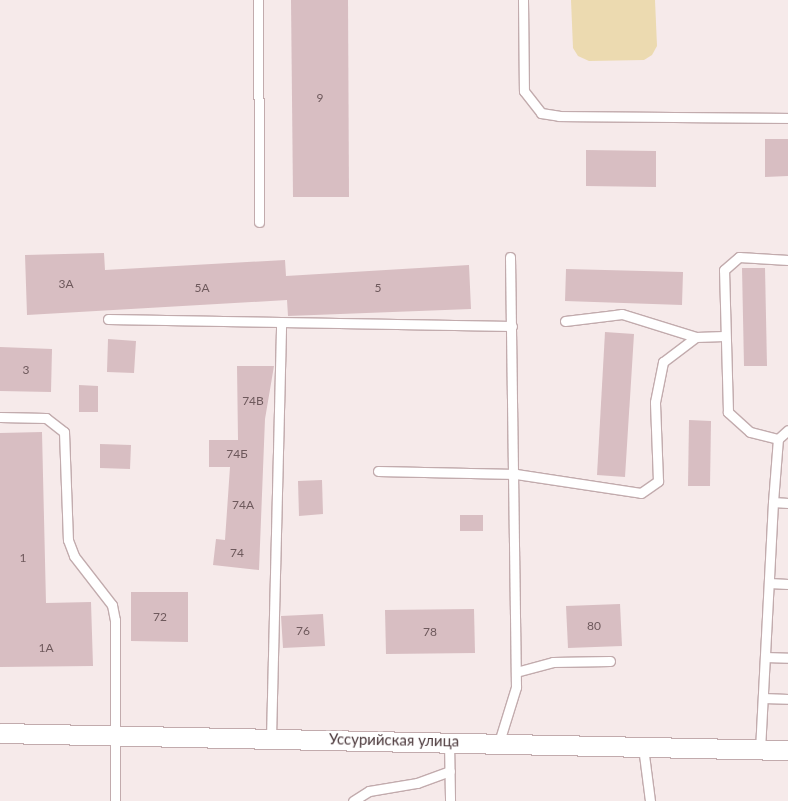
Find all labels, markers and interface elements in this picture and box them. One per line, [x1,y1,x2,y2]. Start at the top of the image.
house number: 9 [317,91,323,105]
house number: 3А [58,277,74,291]
house number: 5А [194,281,210,295]
house number: 5 [375,281,381,295]
house number: 3 [23,363,29,377]
house number: 74В [242,394,264,408]
house number: 74Б [226,447,248,461]
house number: 74А [232,498,254,512]
house number: 74 [230,546,244,560]
house number: 1 [20,551,26,565]
house number: 72 [153,610,167,624]
house number: 80 [587,619,601,633]
house number: 76 [296,624,310,638]
house number: 78 [423,625,437,639]
house number: 1А [38,641,54,655]
street label: Уссурийская улица [329,730,459,750]

